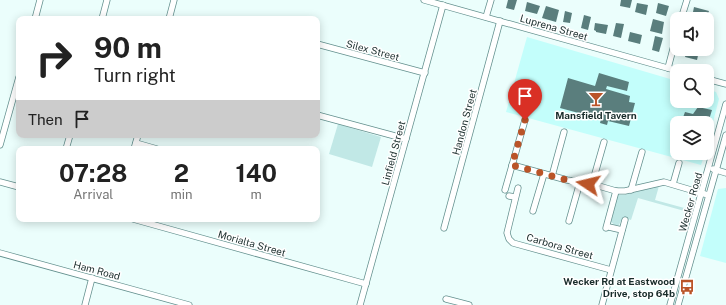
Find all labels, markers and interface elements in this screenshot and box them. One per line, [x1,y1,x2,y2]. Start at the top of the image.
street label: Luprena Street [519,12,589,42]
map controls [670,12,714,160]
button: sound [670,12,714,56]
text: 90 m [94,31,162,64]
icon: right [28,32,80,84]
street label: Silex Street [345,37,401,63]
button: search [670,64,714,108]
text: Turn right [94,65,176,86]
pin [508,79,542,120]
icon: arrive [514,85,536,107]
street label: Handon Street [449,88,479,156]
bar icon: Mansfield Tavern [587,90,605,108]
icon: arrive [71,108,93,130]
place label: Mansfield Tavern [555,109,637,121]
text: Then [28,111,63,128]
button: layers [670,116,714,160]
street label: Linfield Street [379,119,407,187]
text: 07:28 [59,159,127,187]
text: 2 [174,159,189,187]
text: 140 [236,159,277,187]
position arrow [567,163,609,205]
street label: Wecker Road [676,171,704,233]
text: Arrival [73,187,113,202]
text: min [170,187,192,202]
text: m [251,187,262,202]
street label: Morialta Street [217,228,287,258]
street label: Carbora Street [525,231,595,261]
street label: Ham Road [72,258,122,282]
place label: Wecker Rd at Eastwood Drive, stop 64b [563,275,675,299]
bus stop icon: Wecker Rd at Eastwood Drive, stop 64b [678,278,696,296]

